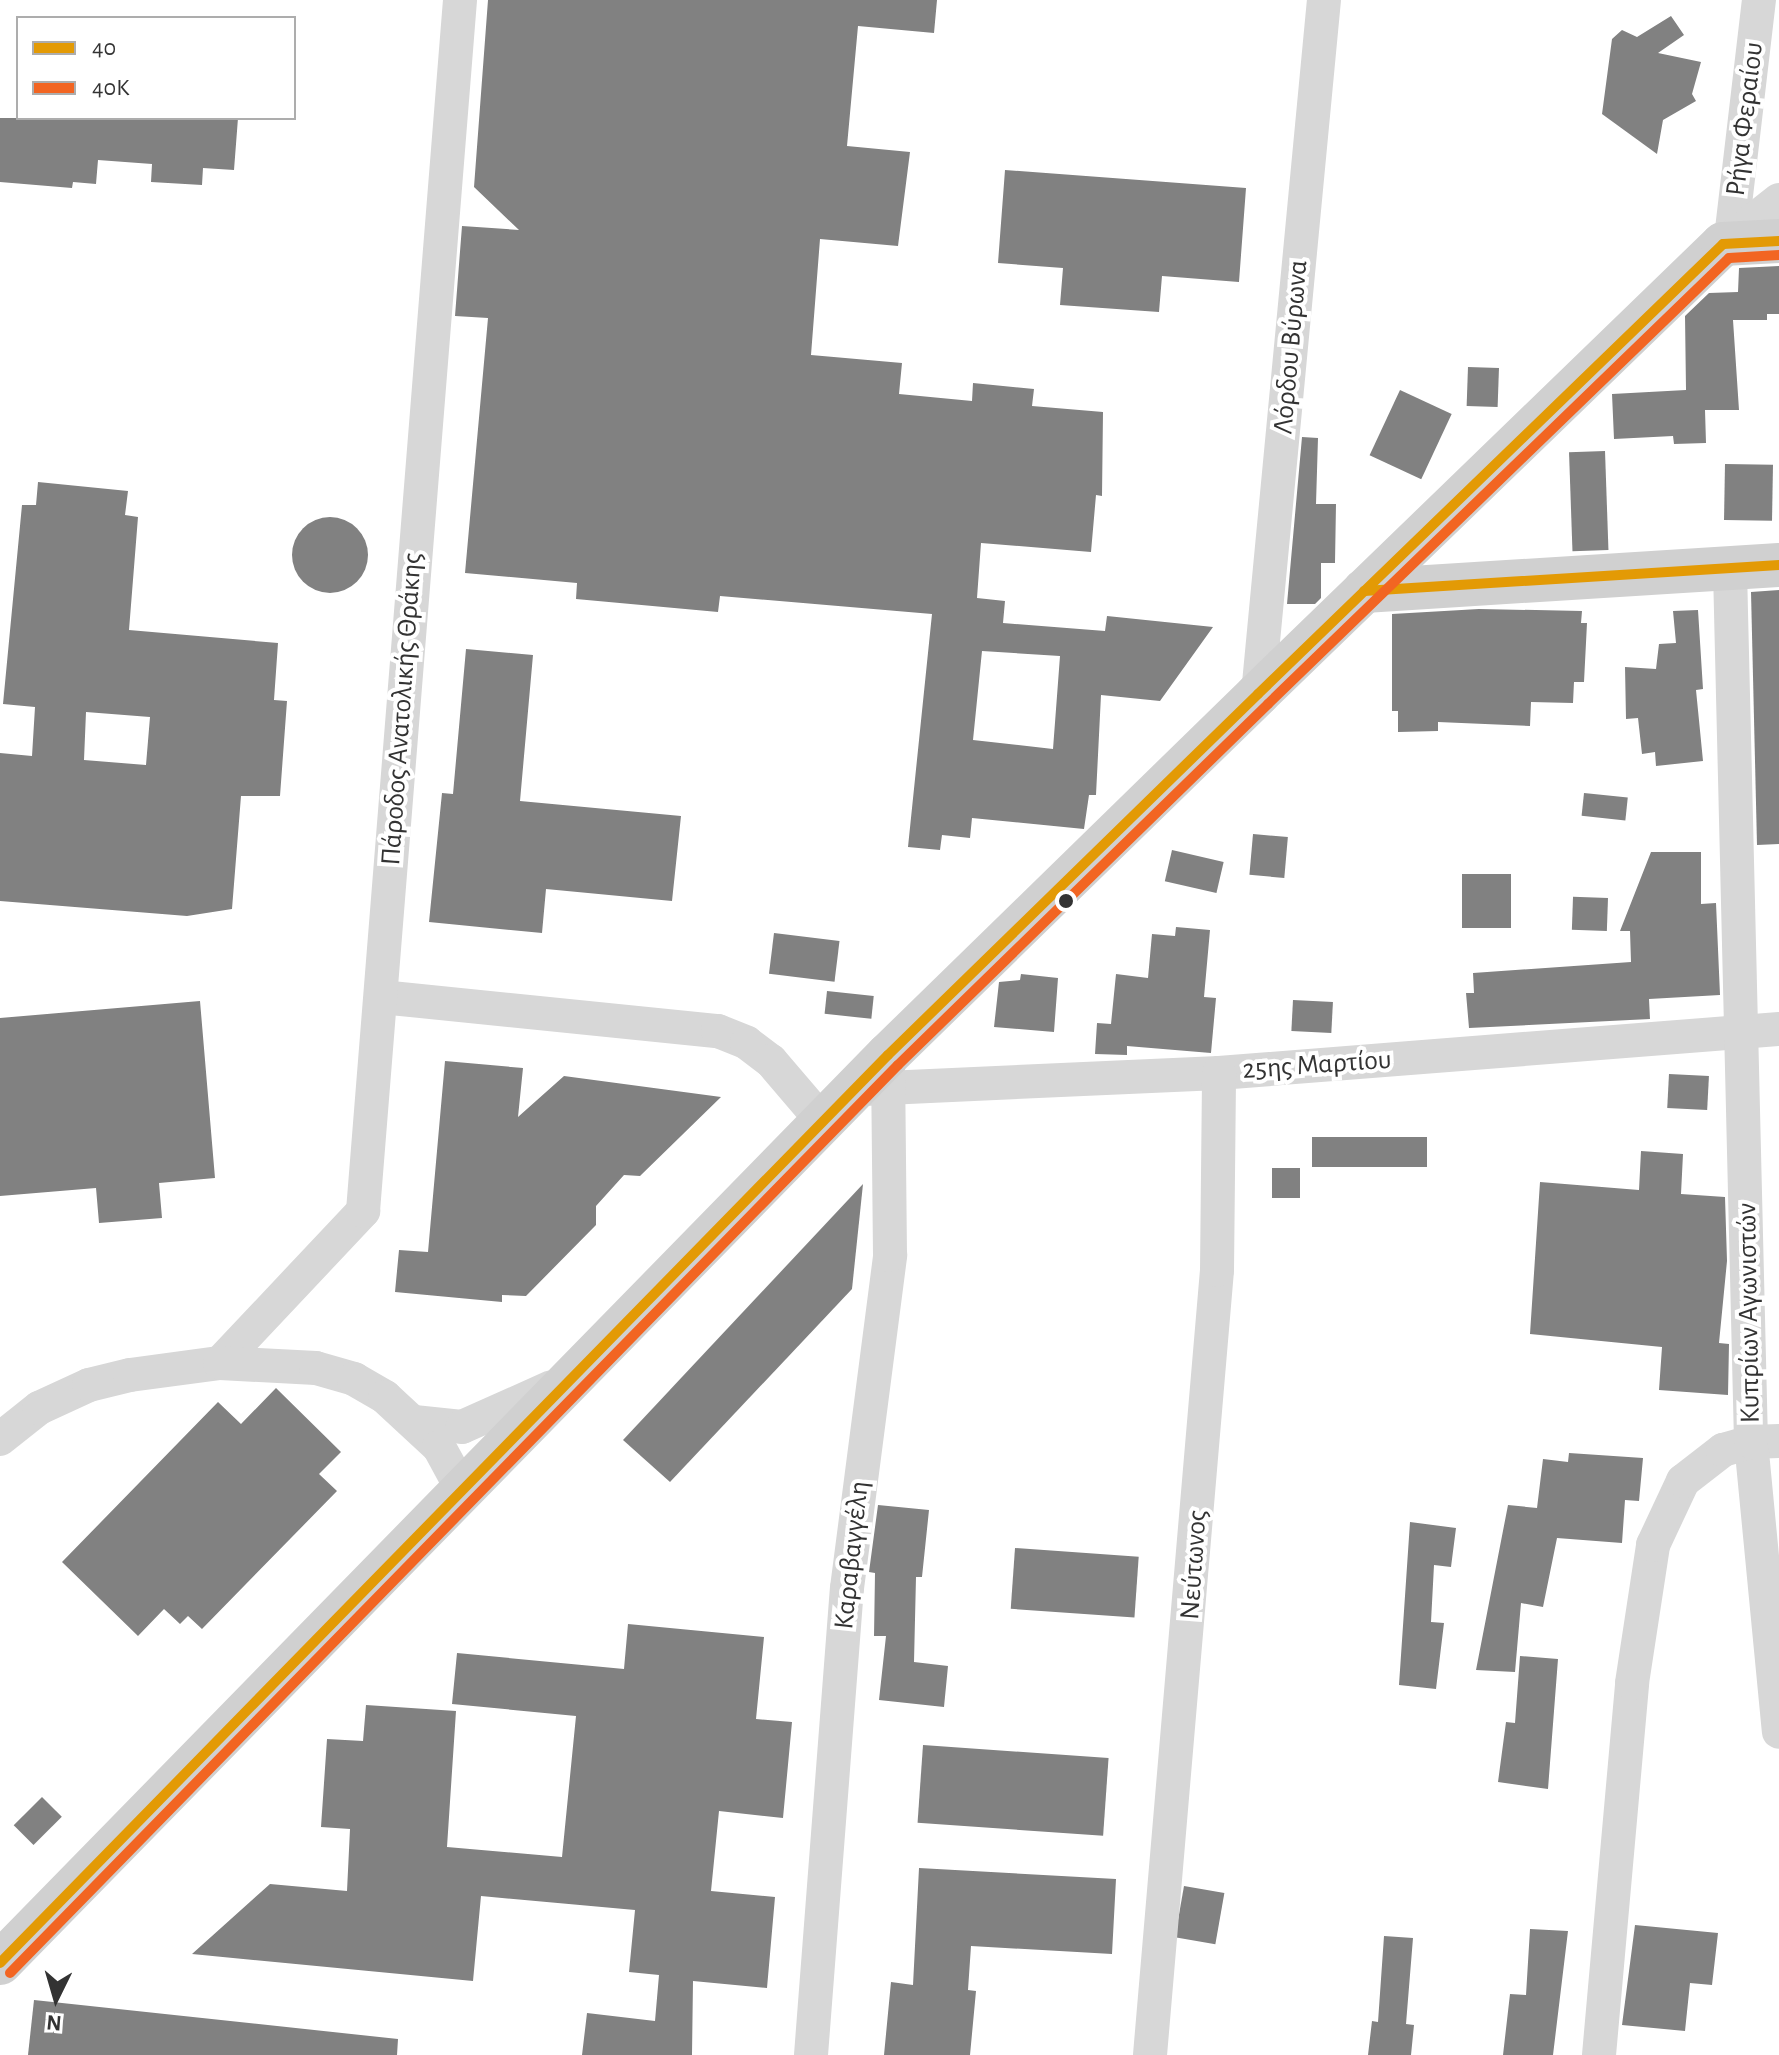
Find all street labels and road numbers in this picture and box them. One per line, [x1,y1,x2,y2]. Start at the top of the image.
street label: Ρήγα Φεραίου [1719,40,1771,198]
street label: Λόρδου Βύρωνα [1267,259,1315,435]
street label: Πάροδος Ανατολικής Θράκης [374,552,430,866]
street label: 25ης Μαρτίου [1241,1043,1393,1087]
street label: Κυπρίων Αγωνιστών [1730,1203,1768,1423]
street label: Καραβαγγέλη [828,1479,876,1631]
street label: Νεύτωνος [1173,1509,1215,1621]

